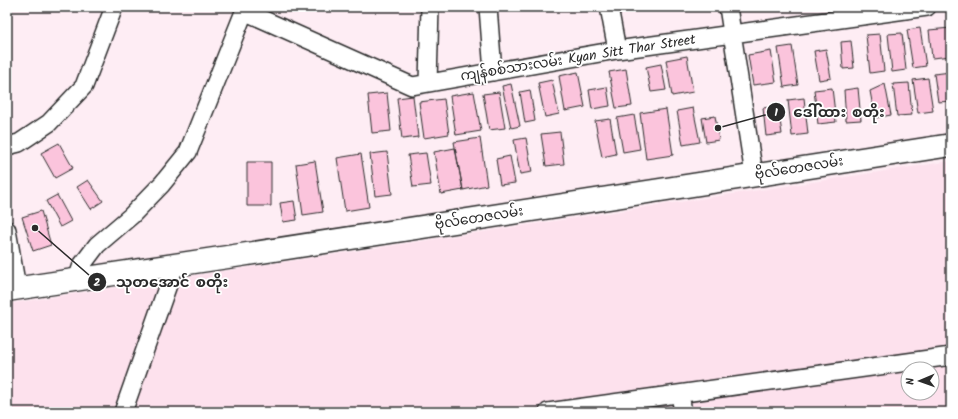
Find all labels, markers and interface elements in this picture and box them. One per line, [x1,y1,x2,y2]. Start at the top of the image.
street label: ကျန်စစ်သားလမ်း Kyan Sitt Thar Street [459,28,698,87]
callout: ဒေါ်ထား စတိုး [766,98,893,125]
text: ဒေါ်ထား စတိုး [793,101,885,125]
text: 1 [774,103,778,122]
street label: ဗိုလ်တေဇလမ်း [753,150,845,186]
street label: ဗိုလ်တေဇလမ်း [433,200,525,236]
callout: သုတအောင် စတိုး [87,268,236,295]
text: သုတအောင် စတိုး [116,271,228,295]
text: 2 [94,273,101,292]
north arrow [900,361,940,401]
text: N [902,377,920,385]

